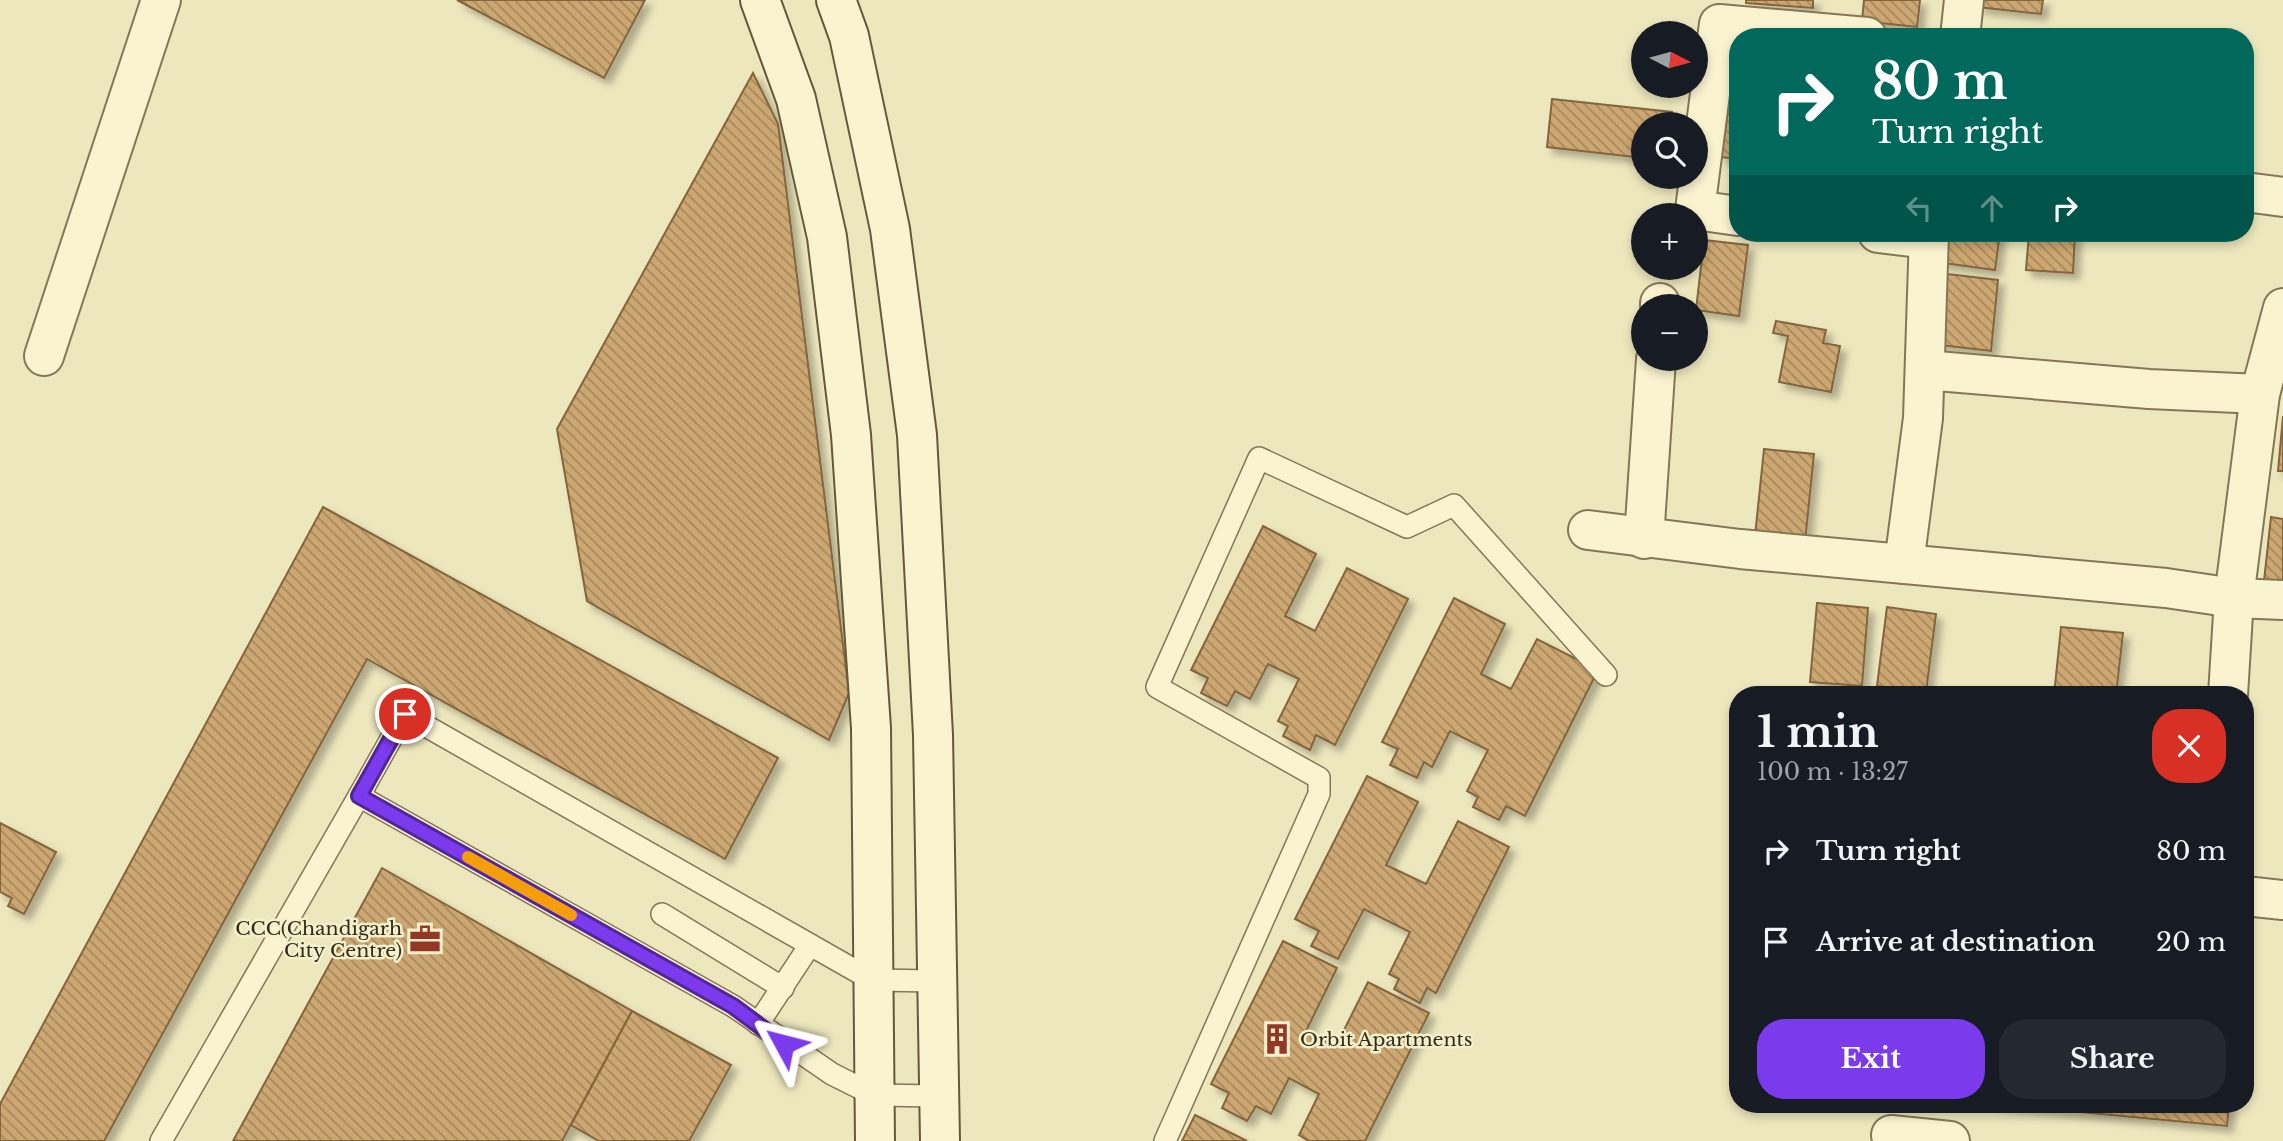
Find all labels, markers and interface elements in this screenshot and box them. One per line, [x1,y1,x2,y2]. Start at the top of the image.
north arrow [1631,21,1708,98]
map controls [1631,21,1708,371]
text: 80 m [1872,51,2007,112]
icon: right [1757,56,1848,147]
button: search [1631,112,1708,189]
text: Turn right [1872,112,2043,152]
icon: left [1900,189,1938,227]
icon: ahead [1973,189,2011,227]
icon: right [2046,189,2084,227]
button: + [1631,203,1708,280]
button: − [1631,294,1708,371]
pin [375,684,435,744]
icon: arrive [386,695,424,733]
text: 1 min [1757,706,1879,758]
button: close [2152,709,2226,783]
text: 100 m · 13:27 [1757,758,1908,786]
icon: right [1757,832,1795,870]
text: Turn right [1816,835,1961,867]
text: 80 m [2156,835,2226,867]
place label: CCC(Chandigarh City Centre) [235,917,402,962]
office icon: CCC(Chandigarh City Centre) [408,922,442,956]
icon: arrive [1757,923,1795,961]
text: Arrive at destination [1816,926,2096,958]
text: 20 m [2156,926,2226,958]
position arrow [747,1007,821,1081]
button: Exit [1757,1019,1985,1099]
button: Share [1999,1019,2226,1099]
building icon: Orbit Apartments [1260,1022,1294,1056]
place label: Orbit Apartments [1300,1028,1472,1051]

